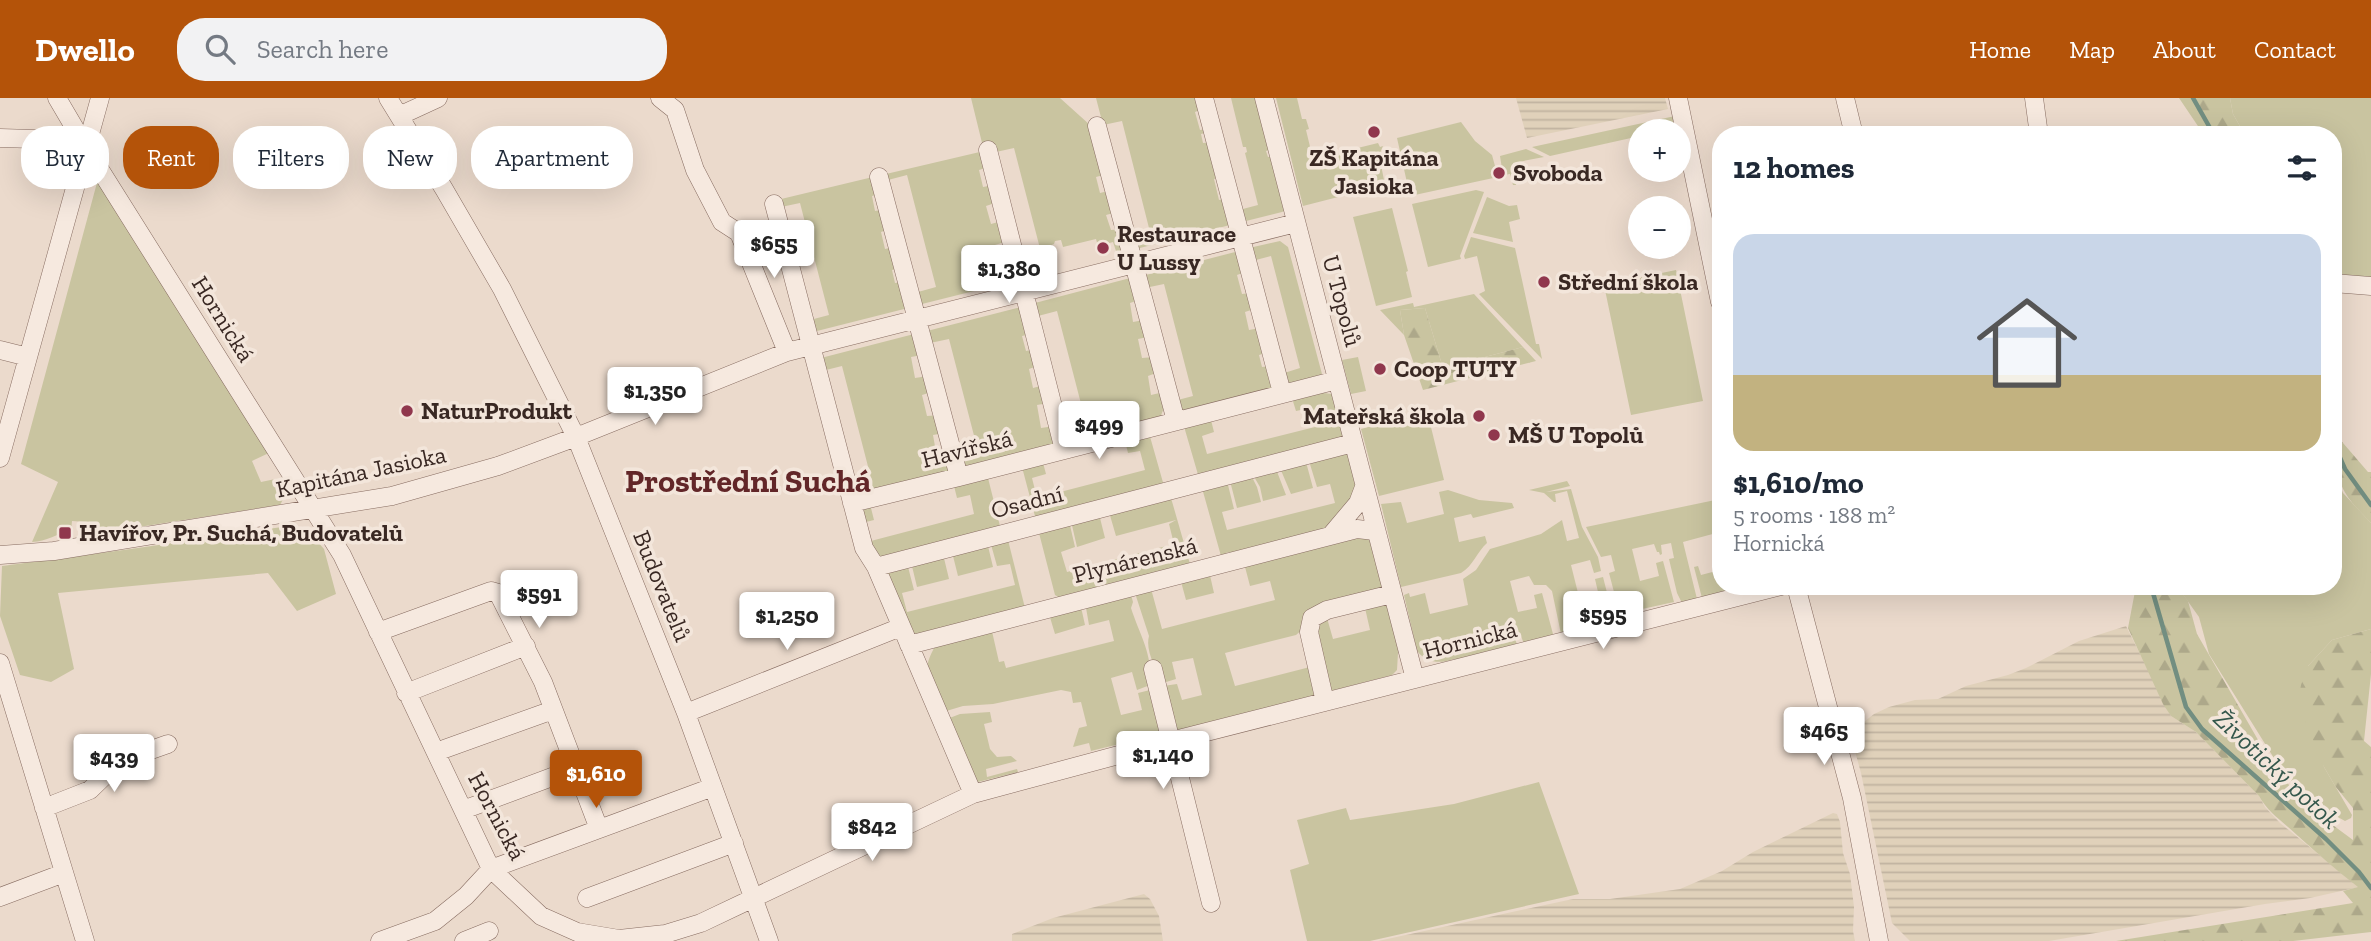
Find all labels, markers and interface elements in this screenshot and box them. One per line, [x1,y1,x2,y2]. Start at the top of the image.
search box [177,18,667,81]
text: Dwello [35,30,135,69]
icon: search [201,30,239,68]
text: Search here [257,33,388,65]
text: Home [1969,35,2031,64]
text: Map [2069,35,2115,64]
text: About [2153,35,2216,64]
text: Contact [2254,35,2336,64]
map controls [1628,119,1691,259]
button: + [1628,119,1691,182]
marker: ZŠ Kapitána Jasioka [1366,124,1382,140]
chip: Buy [21,126,109,189]
chip: Rent [123,126,219,189]
chip: Filters [233,126,349,189]
chip: New [363,126,457,189]
chip: Apartment [471,126,633,189]
place label: ZŠ Kapitána Jasioka [1309,143,1439,200]
icon: filters [2283,149,2321,187]
text: 12 homes [1733,150,1855,186]
place label: Svoboda [1513,158,1603,187]
marker: Svoboda [1491,165,1507,181]
button: − [1628,196,1691,259]
place label: Restaurace U Lussy [1117,219,1237,276]
pin: $655 [733,220,815,280]
text: $655 [750,229,798,257]
marker: Restaurace U Lussy [1095,240,1111,256]
pin: $1,380 [952,246,1066,305]
street label: U Topolů [1316,252,1369,350]
text: $1,380 [977,254,1041,282]
place label: Střední škola [1558,267,1698,296]
street label: Hornická [186,271,261,367]
marker: Střední škola [1536,274,1552,290]
icon: home [1964,280,2090,406]
place label: Coop TUTY [1394,354,1517,383]
marker: Coop TUTY [1372,361,1388,377]
pin: $1,350 [598,368,712,427]
text: $1,350 [623,376,687,404]
place label: NaturProdukt [421,396,573,425]
place label: Mateřská škola [1303,401,1465,430]
pin: $499 [1058,402,1140,461]
marker: NaturProdukt [399,403,415,419]
marker: Mateřská škola [1471,408,1487,424]
text: $499 [1074,410,1124,438]
place label: MŠ U Topolů [1508,420,1643,449]
street label: Havířská [918,423,1016,474]
marker: MŠ U Topolů [1486,427,1502,443]
street label: Kapitána Jasioka [273,439,449,504]
district label: Prostřední Suchá [625,462,871,500]
text: $1,610/mo [1733,465,1864,501]
street label: Osadní [988,479,1066,524]
text: 5 rooms · 188 m² [1733,501,1895,529]
place label: Havířov, Pr. Suchá, Budovatelů [79,518,403,547]
marker: Havířov, Pr. Suchá, Budovatelů [57,525,73,541]
street label: Budovatelů [627,526,698,646]
text: Hornická [1733,529,1825,557]
street label: Plynárenská [1070,530,1200,589]
pin: $591 [498,570,580,630]
text: $591 [517,579,561,607]
pin: $1,250 [730,592,844,652]
pin: $595 [1562,592,1644,651]
text: $595 [1579,600,1627,628]
text: $1,250 [755,601,819,629]
street label: Hornická [1420,614,1520,665]
water label: Životický potok [2207,702,2347,836]
pin: $465 [1783,708,1865,767]
text: $465 [1800,716,1848,744]
pin: $1,140 [1106,732,1220,791]
pin: $439 [73,734,155,794]
text: $1,140 [1132,740,1194,768]
text: $439 [90,743,138,771]
pin: $1,610 [539,750,653,810]
text: $1,610 [566,759,626,787]
street label: Hornická [462,767,533,865]
pin: $842 [831,804,913,863]
text: $842 [847,812,897,840]

